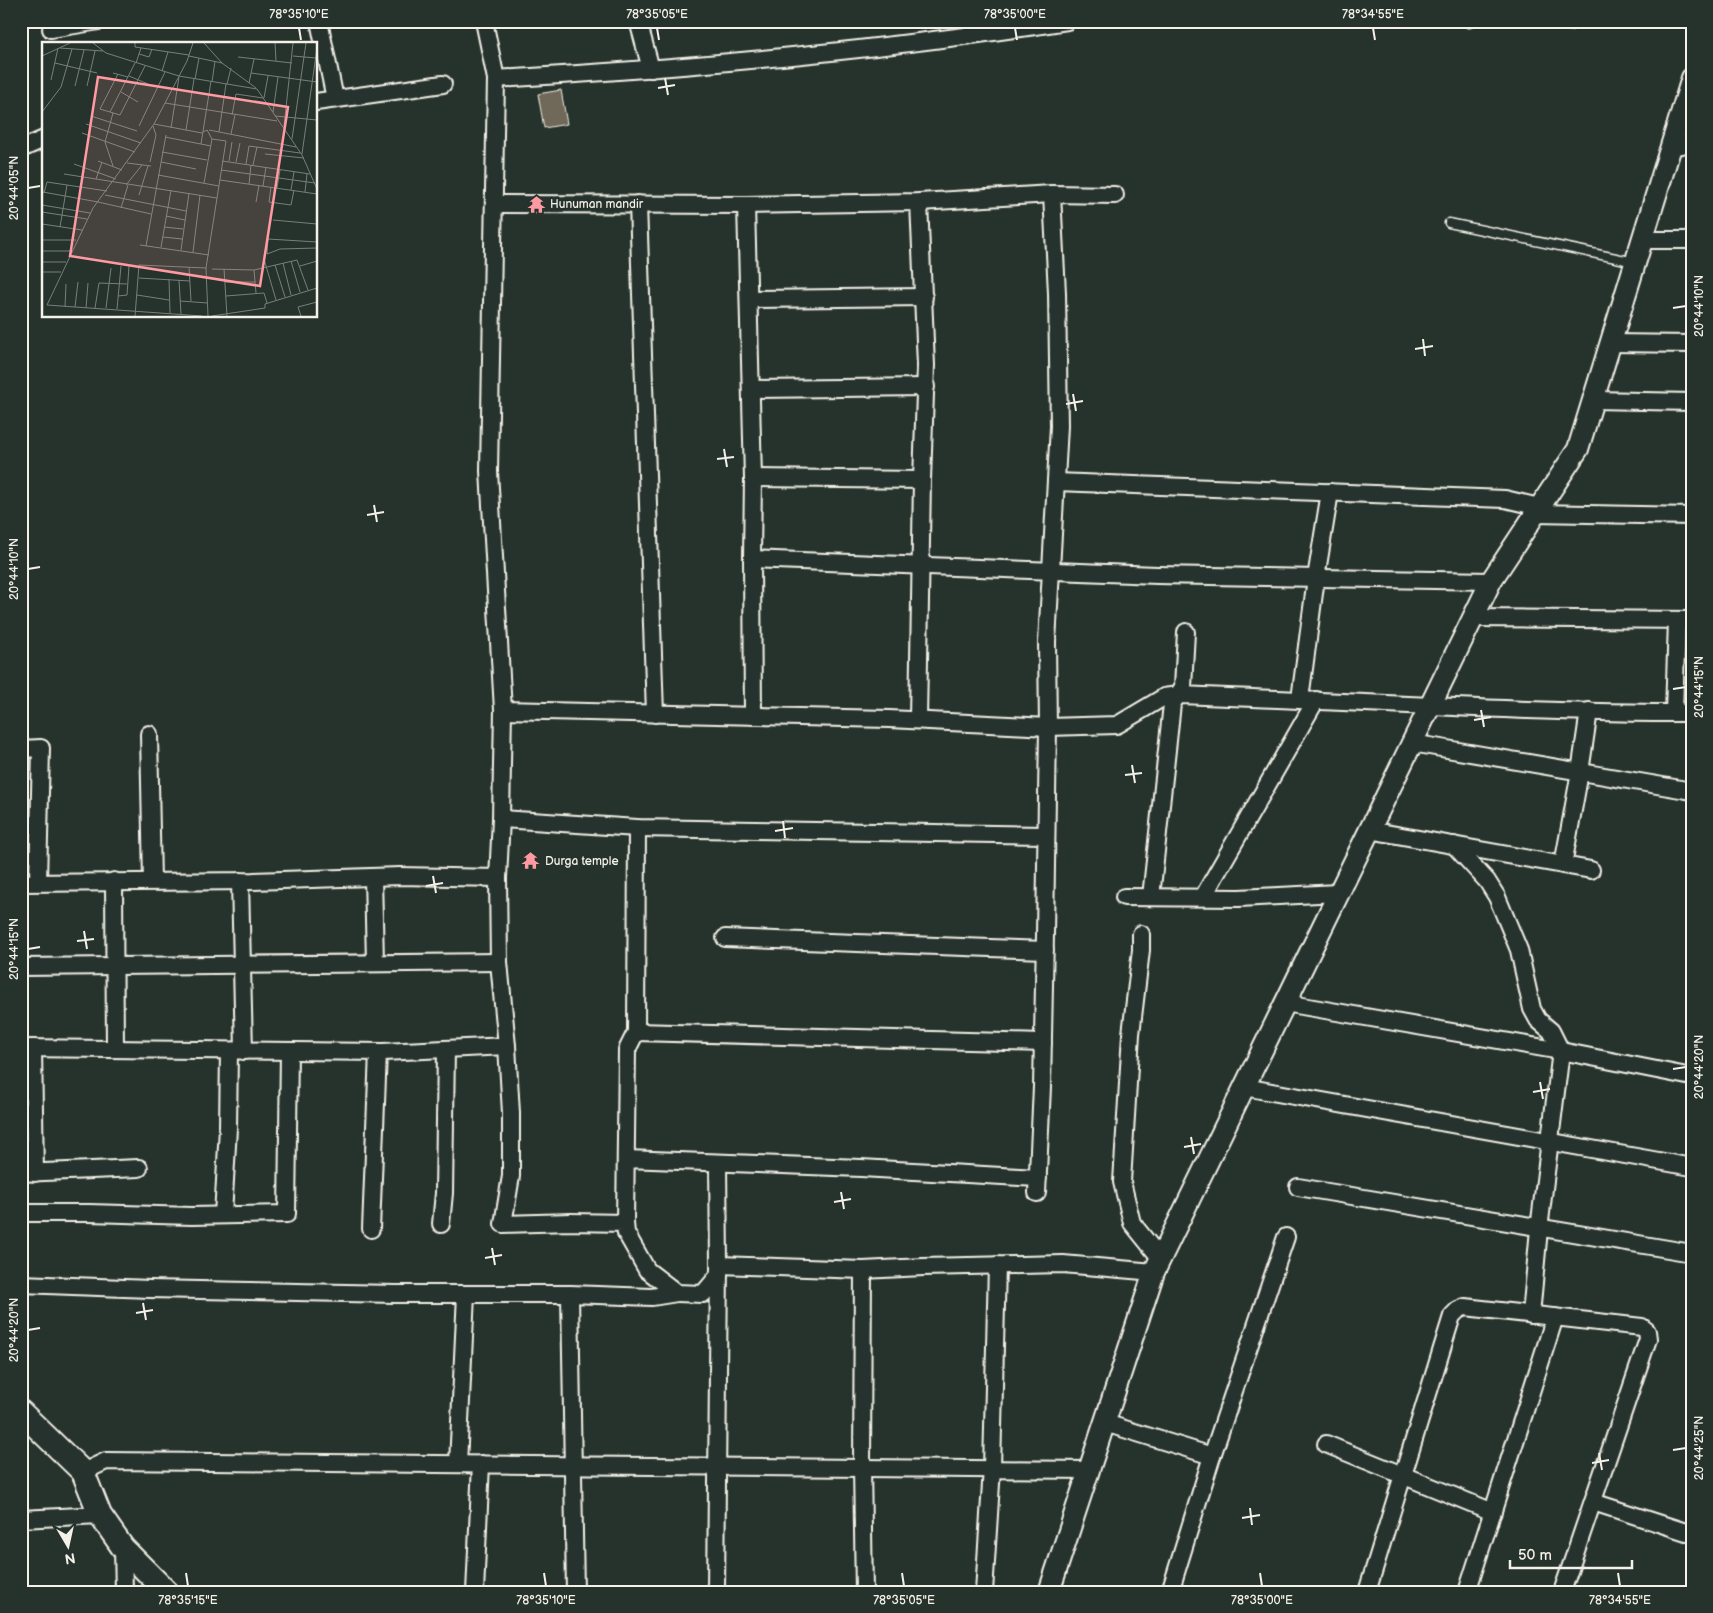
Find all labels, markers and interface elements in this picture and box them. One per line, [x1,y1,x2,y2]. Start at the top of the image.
text: 78°35'10"E [269,7,329,22]
text: 78°35'05"E [626,7,688,22]
text: 78°35'00"E [984,7,1046,22]
text: 78°34'55"E [1342,7,1404,22]
inset map [42,42,318,318]
text: 20°44'05"N [7,156,22,220]
temple icon: Hunuman mandir [526,194,546,214]
place label: Hunuman mandir [550,197,644,212]
text: 20°44'10"N [1692,275,1707,337]
text: 20°44'10"N [7,538,22,600]
text: 20°44'15"N [1692,656,1707,718]
temple icon: Durga temple [521,851,541,871]
place label: Durga temple [545,854,619,869]
text: 20°44'15"N [7,918,22,980]
text: 20°44'20"N [1692,1035,1707,1099]
text: 20°44'20"N [7,1298,22,1362]
text: 20°44'25"N [1692,1416,1707,1480]
north arrow [42,1520,92,1570]
scale bar [1510,1538,1633,1570]
text: 50 m [1518,1546,1552,1565]
text: N [63,1549,76,1568]
text: 78°35'15"E [158,1593,218,1608]
text: 78°35'10"E [516,1593,576,1608]
text: 78°35'05"E [873,1593,935,1608]
text: 78°35'00"E [1231,1593,1293,1608]
text: 78°34'55"E [1589,1593,1651,1608]

